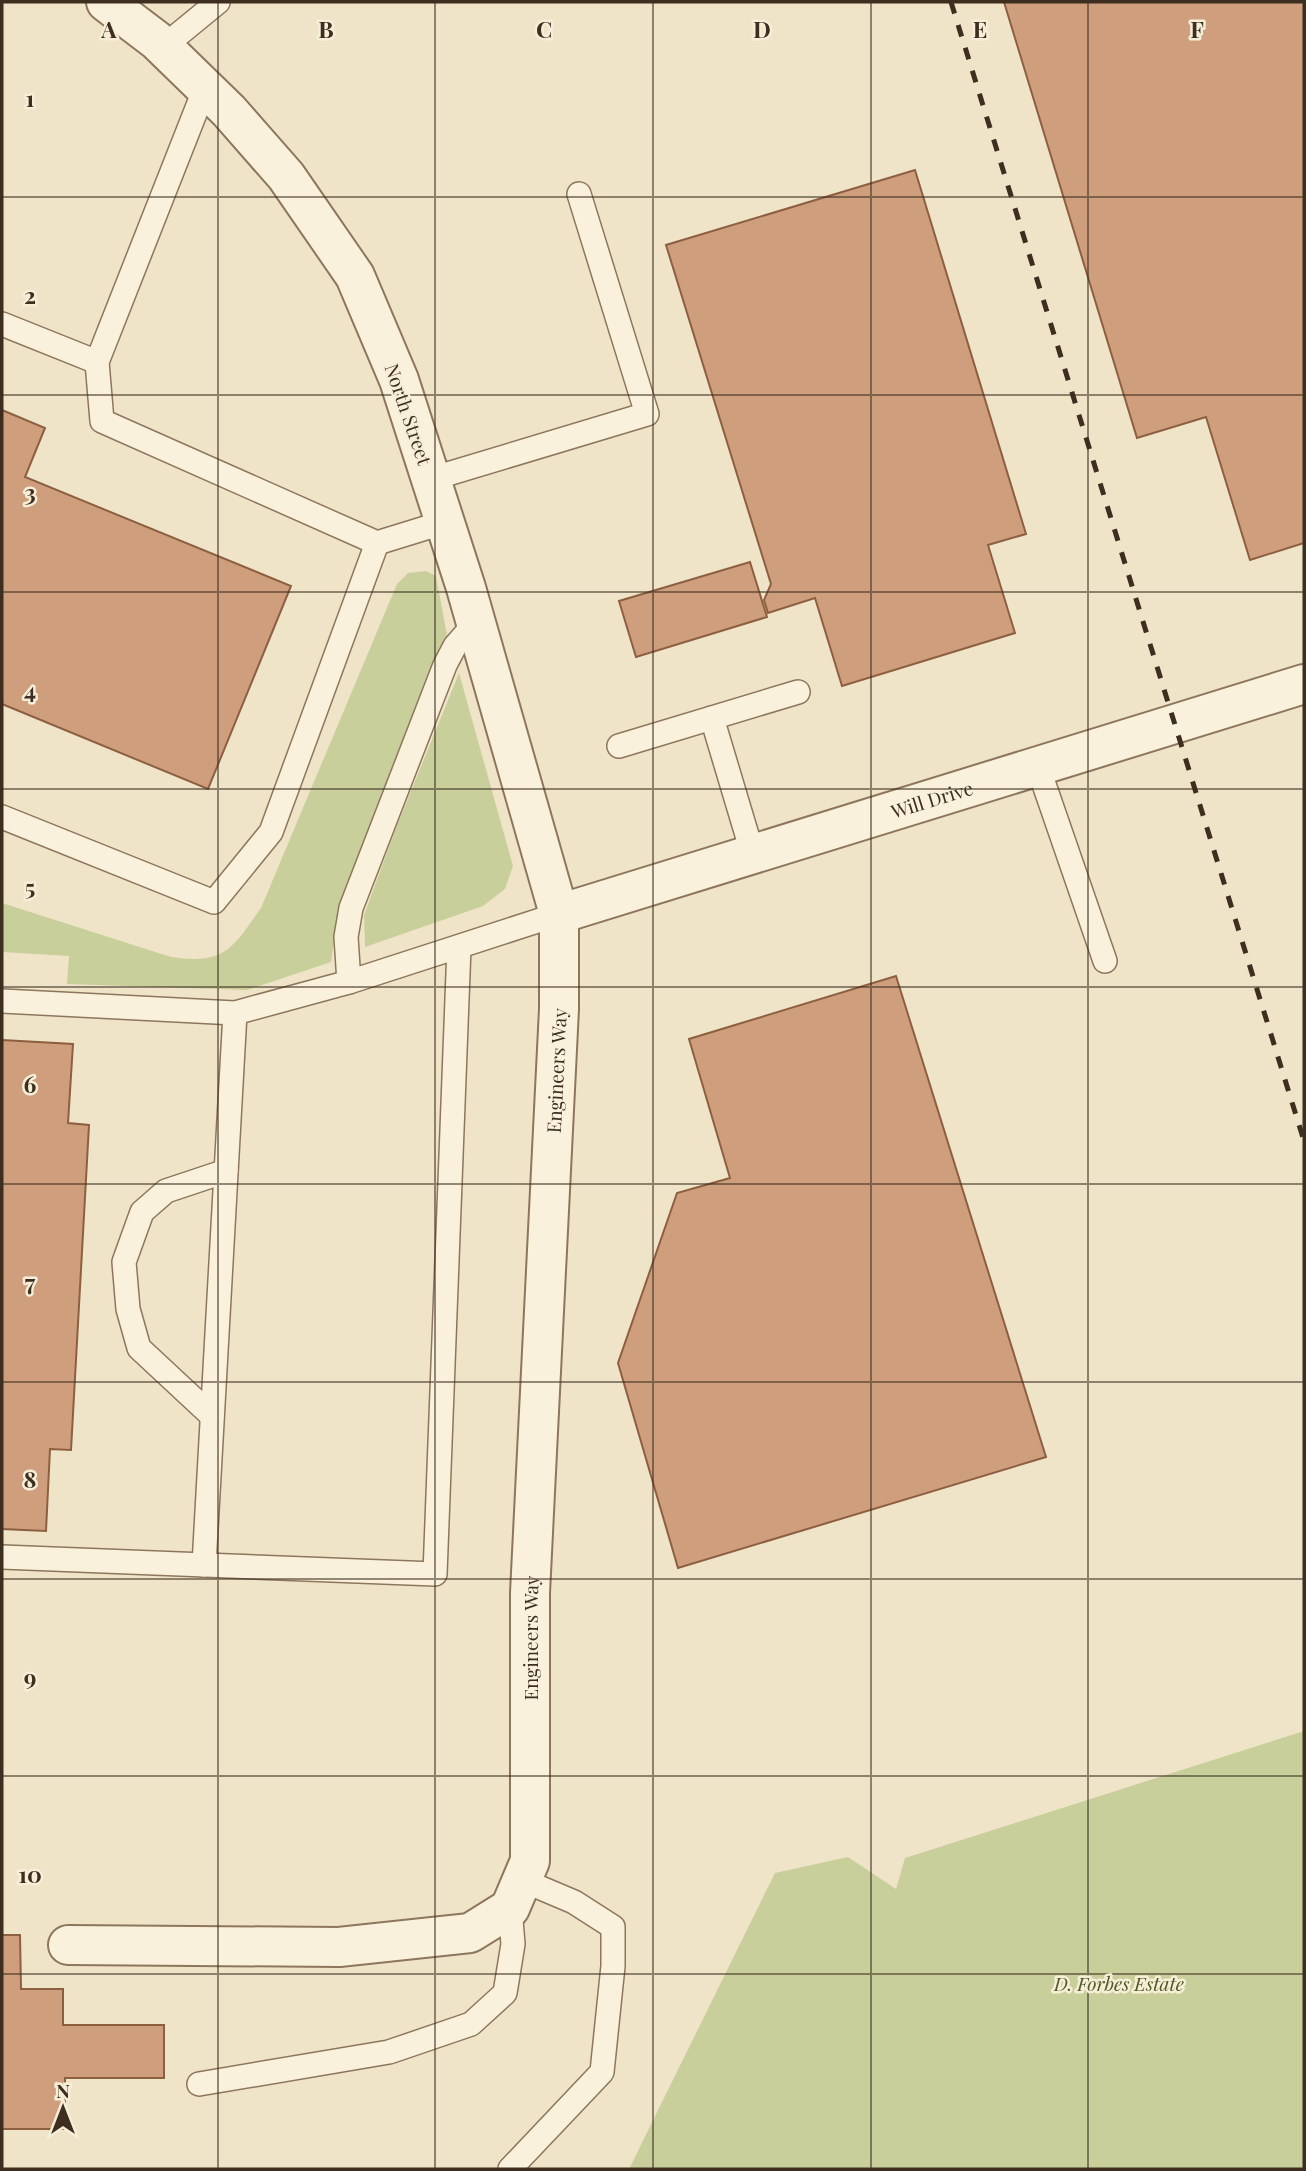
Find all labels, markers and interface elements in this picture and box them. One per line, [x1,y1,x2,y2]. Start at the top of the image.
text: A [100,13,117,44]
text: B [318,13,334,44]
text: C [536,13,552,44]
text: D [753,13,771,44]
text: E [973,13,987,44]
text: F [1190,13,1204,44]
text: 1 [26,82,35,113]
text: 2 [24,279,36,310]
street label: North Street [380,360,439,468]
text: 3 [24,476,36,507]
text: 4 [24,674,36,705]
street label: Will Drive [886,774,976,824]
text: 5 [25,871,35,902]
street label: Engineers Way [540,1007,572,1134]
text: 6 [24,1068,37,1099]
text: 7 [25,1266,36,1297]
text: 8 [24,1463,36,1494]
street label: Engineers Way [517,1574,544,1701]
text: 9 [24,1661,36,1692]
text: 10 [18,1858,42,1889]
park label: D. Forbes Estate [1053,1970,1184,1996]
north arrow [28,2073,98,2143]
text: N [56,2077,70,2103]

